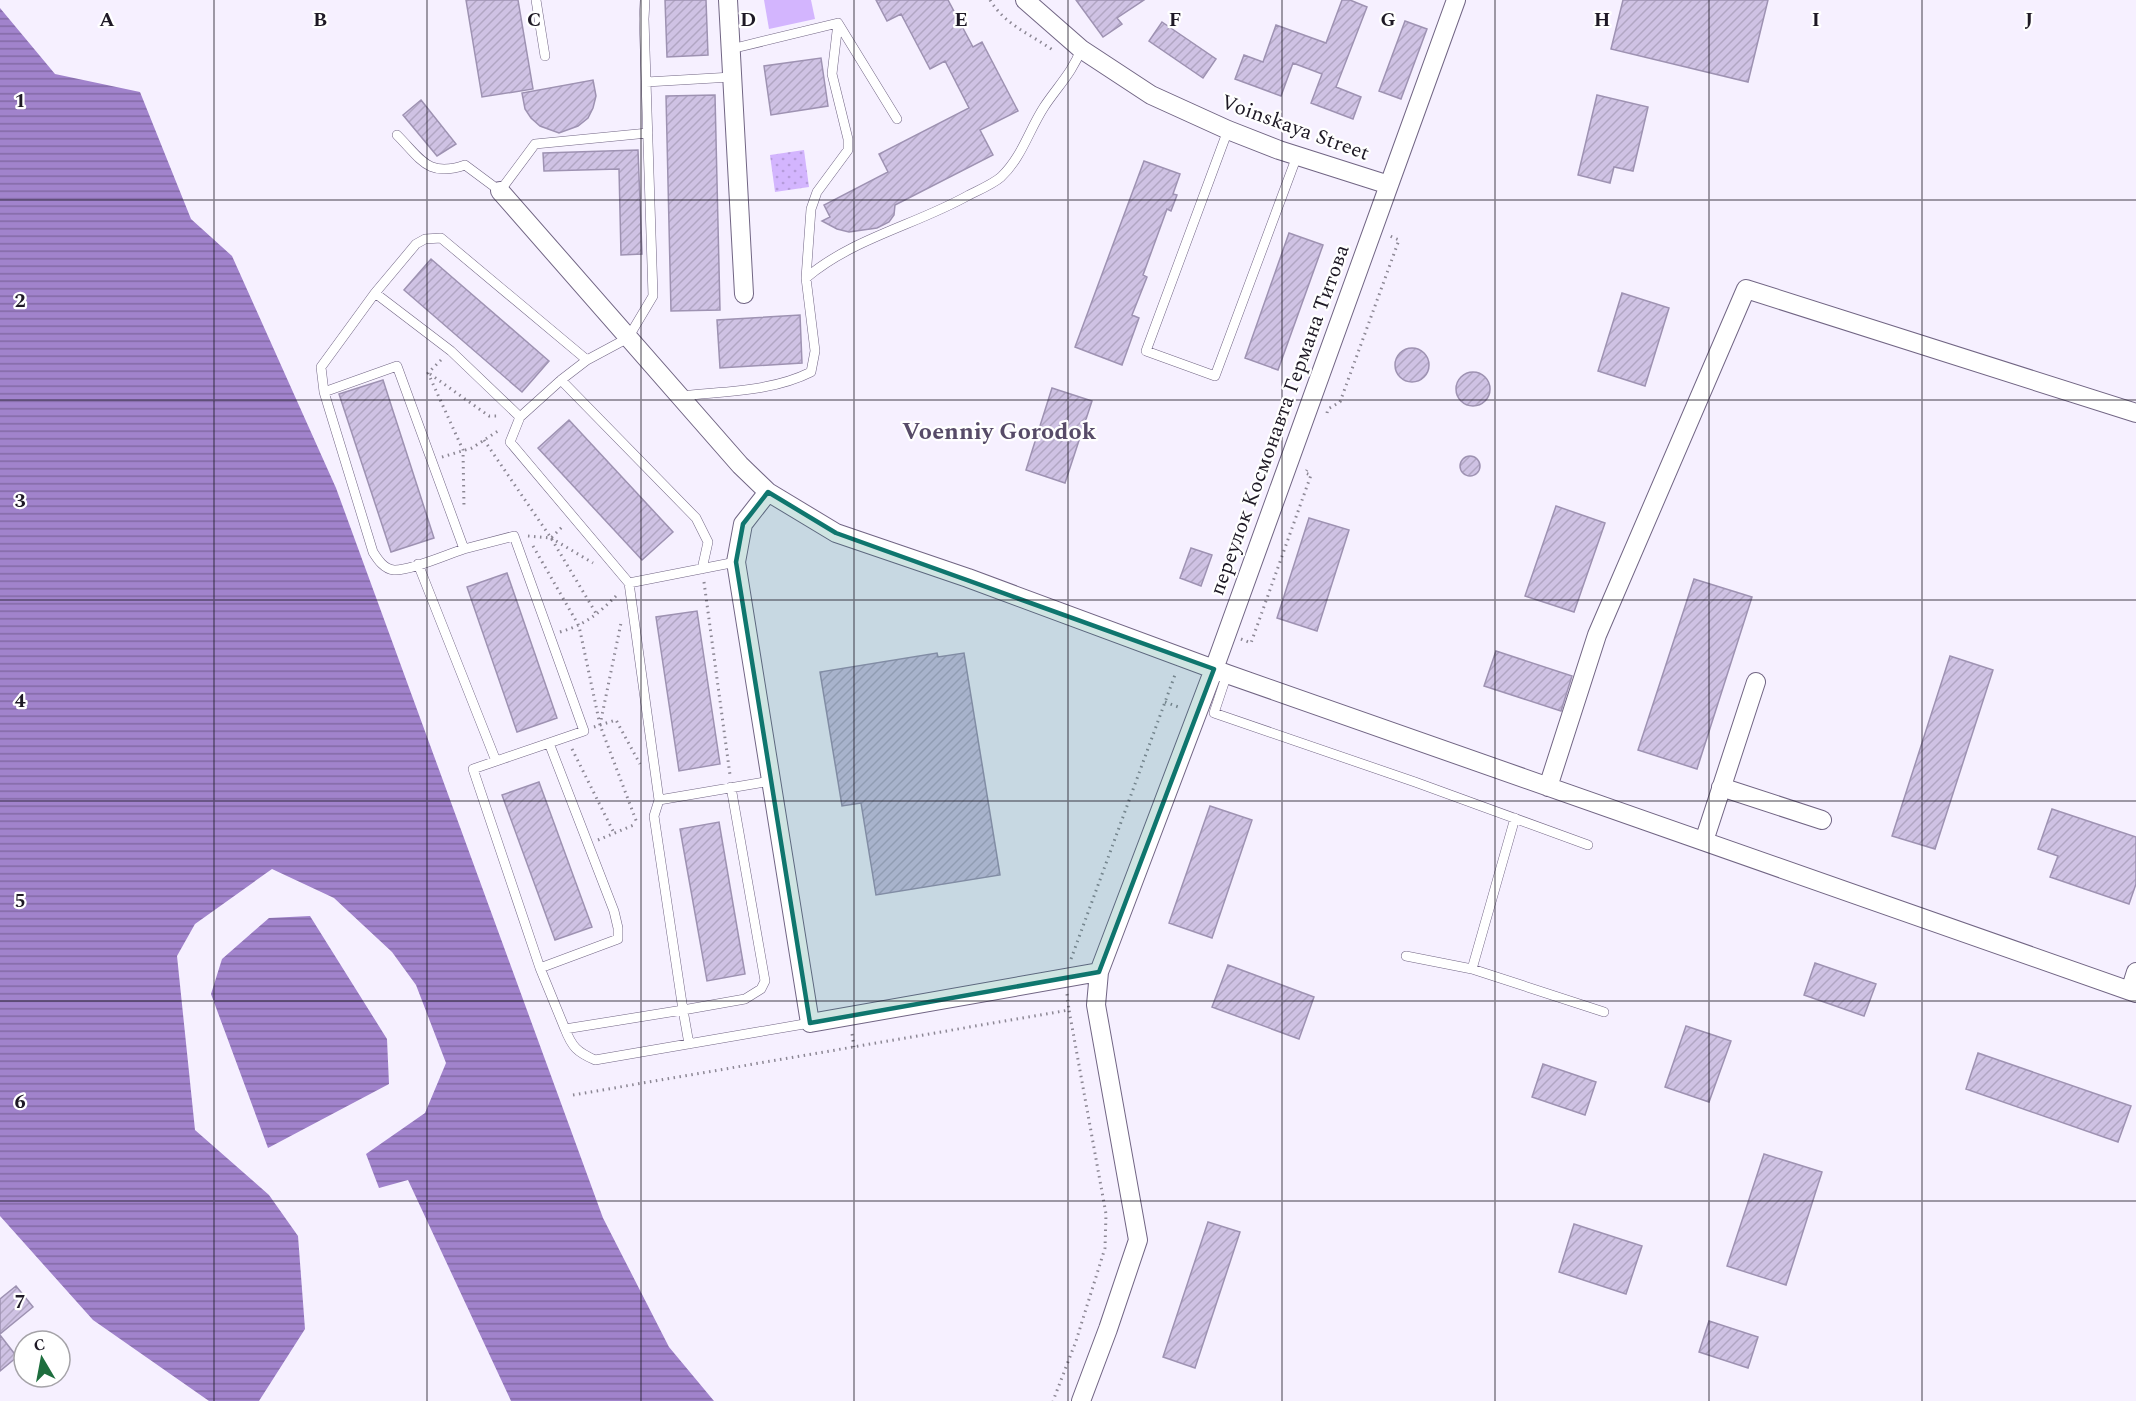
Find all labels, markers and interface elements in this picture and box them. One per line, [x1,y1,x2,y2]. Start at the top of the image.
text: A [99,5,115,35]
text: B [313,5,327,35]
text: C [527,5,541,35]
text: D [740,5,756,35]
text: E [954,5,968,35]
text: F [1169,5,1181,35]
text: G [1380,5,1396,35]
text: H [1594,5,1610,35]
text: I [1812,5,1820,35]
text: J [2025,5,2033,35]
text: 1 [14,86,26,116]
street label: Voinskaya Street [1216,86,1374,170]
street label: переулок Космонавта Германа Титова [1201,239,1359,600]
text: 2 [14,286,26,316]
district label: Voenniy Gorodok [902,414,1097,450]
text: 3 [14,486,26,516]
text: 4 [14,686,26,716]
text: 5 [14,886,26,916]
text: 6 [14,1087,26,1117]
text: 7 [14,1287,26,1317]
north arrow [12,1329,72,1389]
text: С [32,1332,47,1358]

